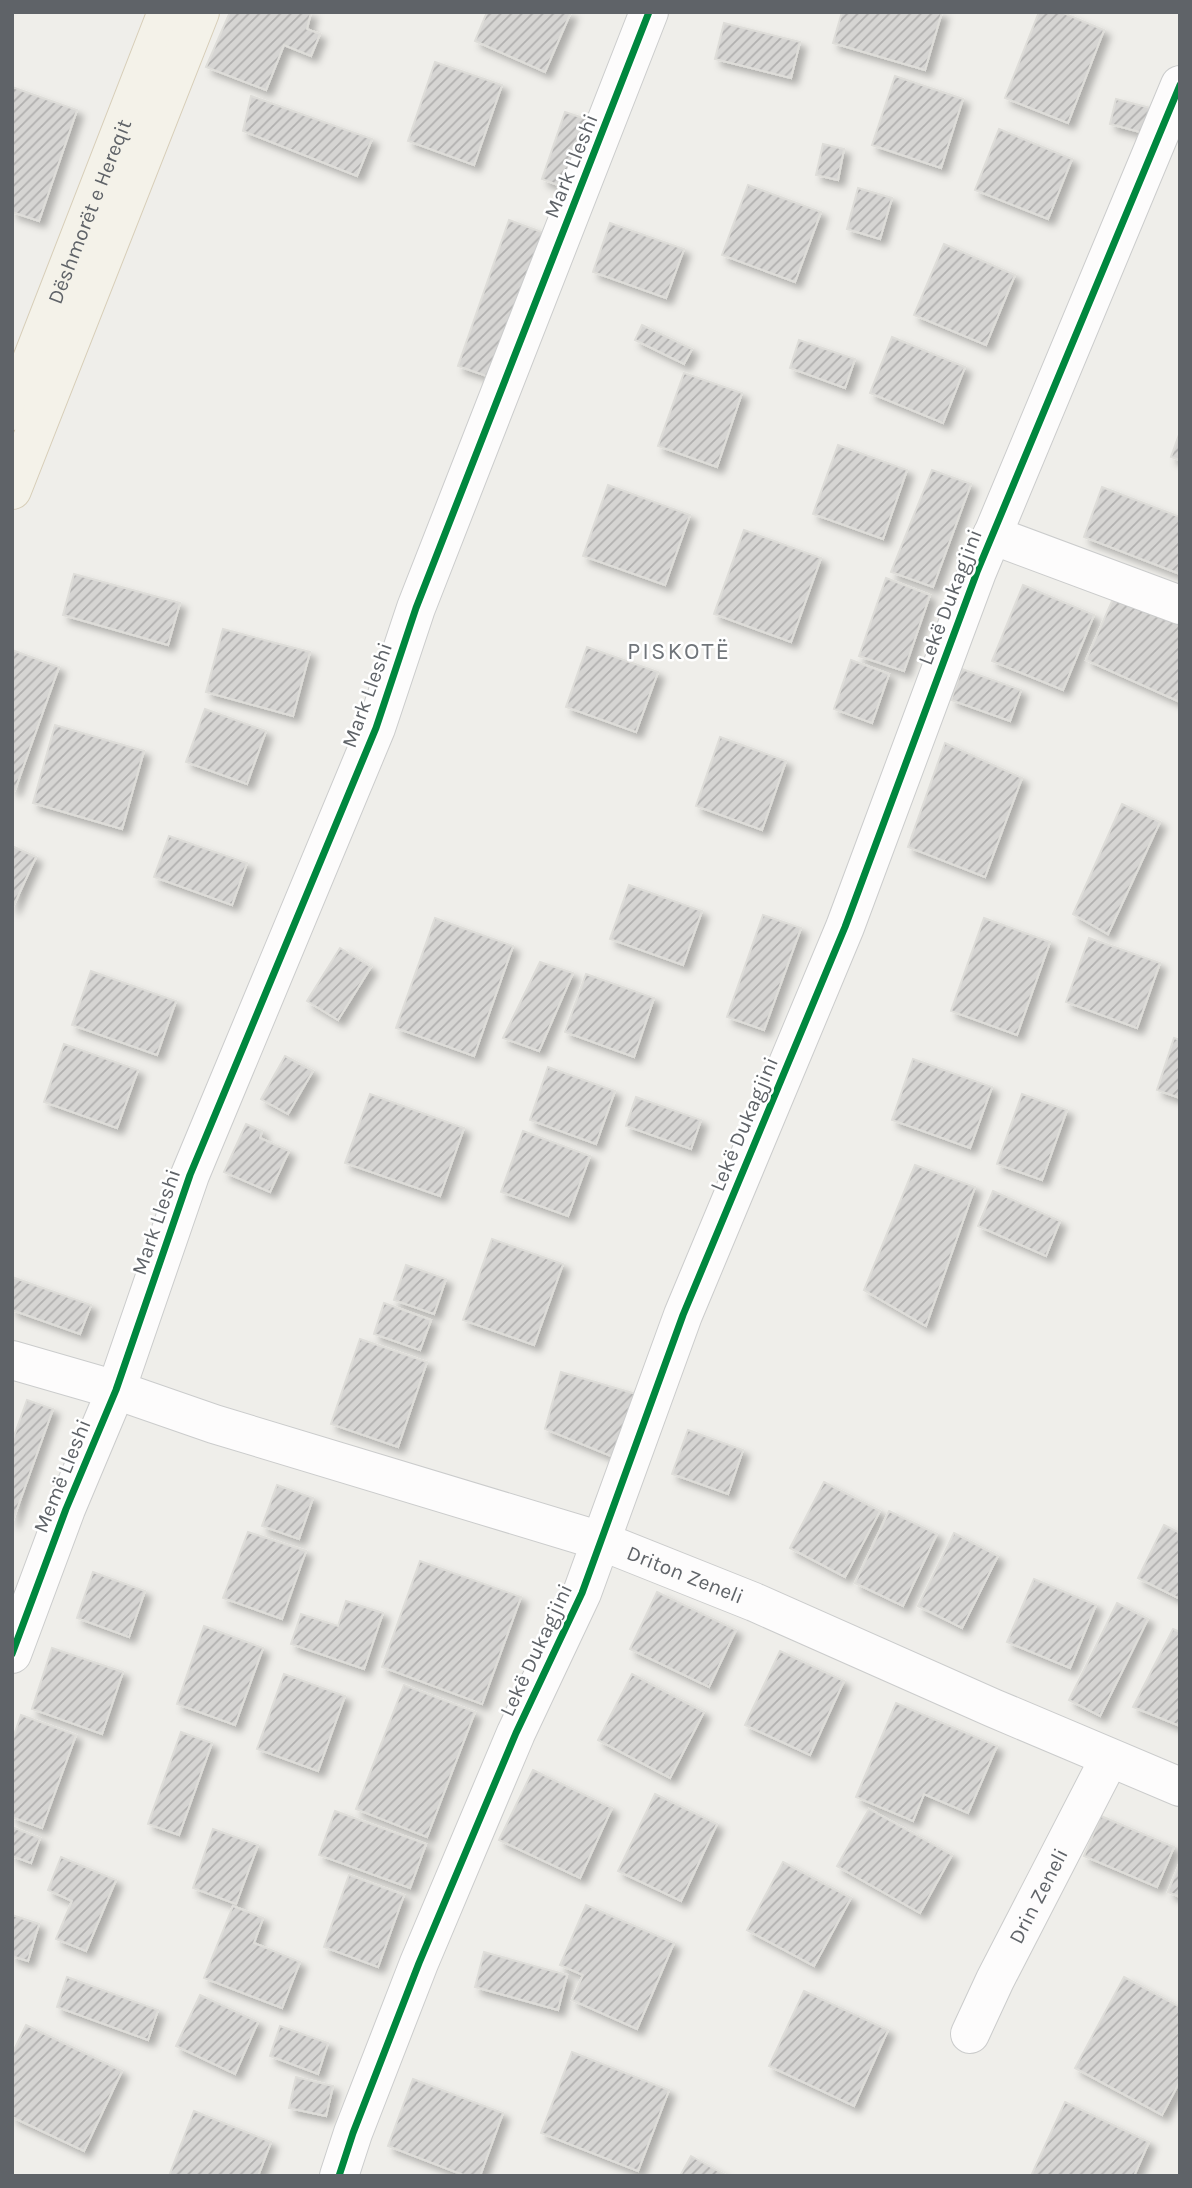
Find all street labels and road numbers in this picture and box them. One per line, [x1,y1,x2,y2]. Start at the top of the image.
street label: Mark Lleshi [539,110,603,222]
street label: Dëshmorët e Hereqit [43,116,136,307]
street label: Lekë Dukagjini [913,526,987,668]
street label: Mark Lleshi [337,639,397,751]
street label: Lekë Dukagjini [705,1053,783,1195]
street label: Mark Lleshi [127,1166,185,1278]
street label: Memë Lleshi [28,1416,96,1536]
street label: Driton Zeneli [623,1541,747,1609]
street label: Lekë Dukagjini [495,1580,577,1720]
street label: Drin Zeneli [1004,1844,1073,1948]

